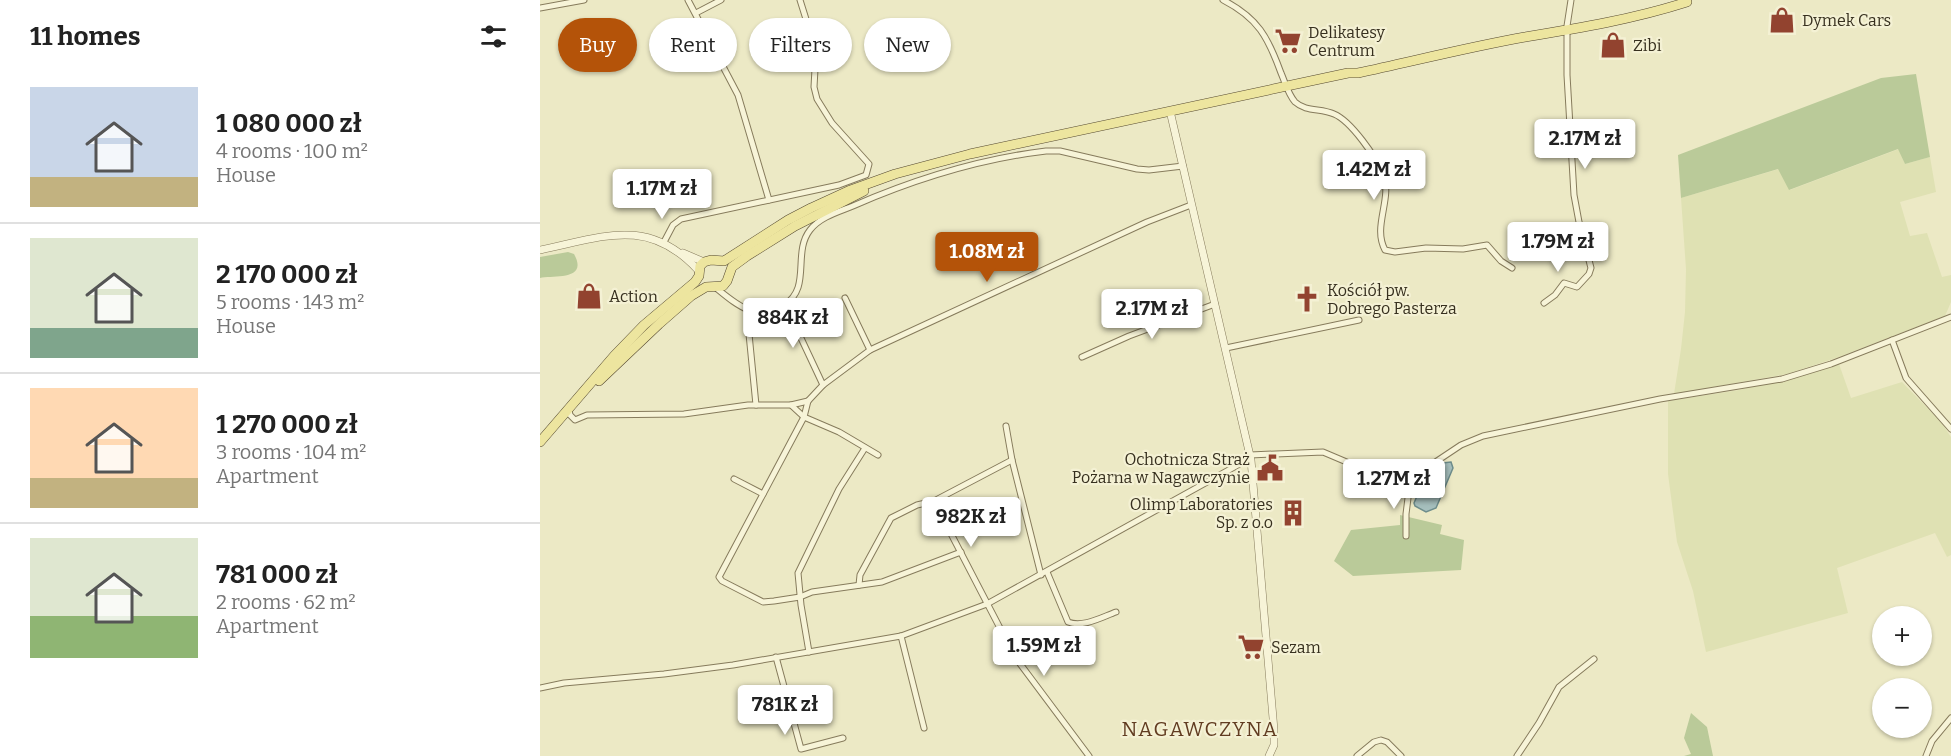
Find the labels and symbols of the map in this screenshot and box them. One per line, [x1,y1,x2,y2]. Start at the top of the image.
shop icon: Dymek Cars [1767,5,1797,35]
place label: Dymek Cars [1802,11,1891,30]
place label: Delikatesy Centrum [1308,23,1386,60]
supermarket icon: Delikatesy Centrum [1273,26,1303,56]
shop icon: Zibi [1598,30,1628,60]
place label: Zibi [1633,36,1662,55]
pin: 2.17M zł [1523,119,1647,170]
pin: 1.42M zł [1312,150,1436,201]
pin: 1.17M zł [600,169,724,220]
pin: 1.79M zł [1496,222,1620,273]
pin: 1.08M zł [925,232,1049,283]
shop icon: Action [574,281,604,311]
place label: Kościół pw. Dobrego Pasterza [1327,281,1457,318]
church icon: Kościół pw. Dobrego Pasterza [1292,284,1322,314]
place label: Action [609,287,658,306]
pin: 2.17M zł [1090,289,1214,340]
pin: 884K zł [738,298,848,349]
place label: Ochotnicza Straż Pożarna w Nagawczynie [1072,450,1250,487]
public building icon: Ochotnicza Straż Pożarna w Nagawczynie [1255,453,1285,483]
pin: 1.27M zł [1332,459,1456,510]
place label: Olimp Laboratories Sp. z o.o [1130,495,1273,532]
pin: 982K zł [916,497,1026,548]
building icon: Olimp Laboratories Sp. z o.o [1278,498,1308,528]
pin: 1.59M zł [982,626,1106,677]
supermarket icon: Sezam [1236,632,1266,662]
place label: Sezam [1271,638,1321,657]
pin: 781K zł [730,685,840,736]
district label: NAGAWCZYNA [1122,717,1278,741]

